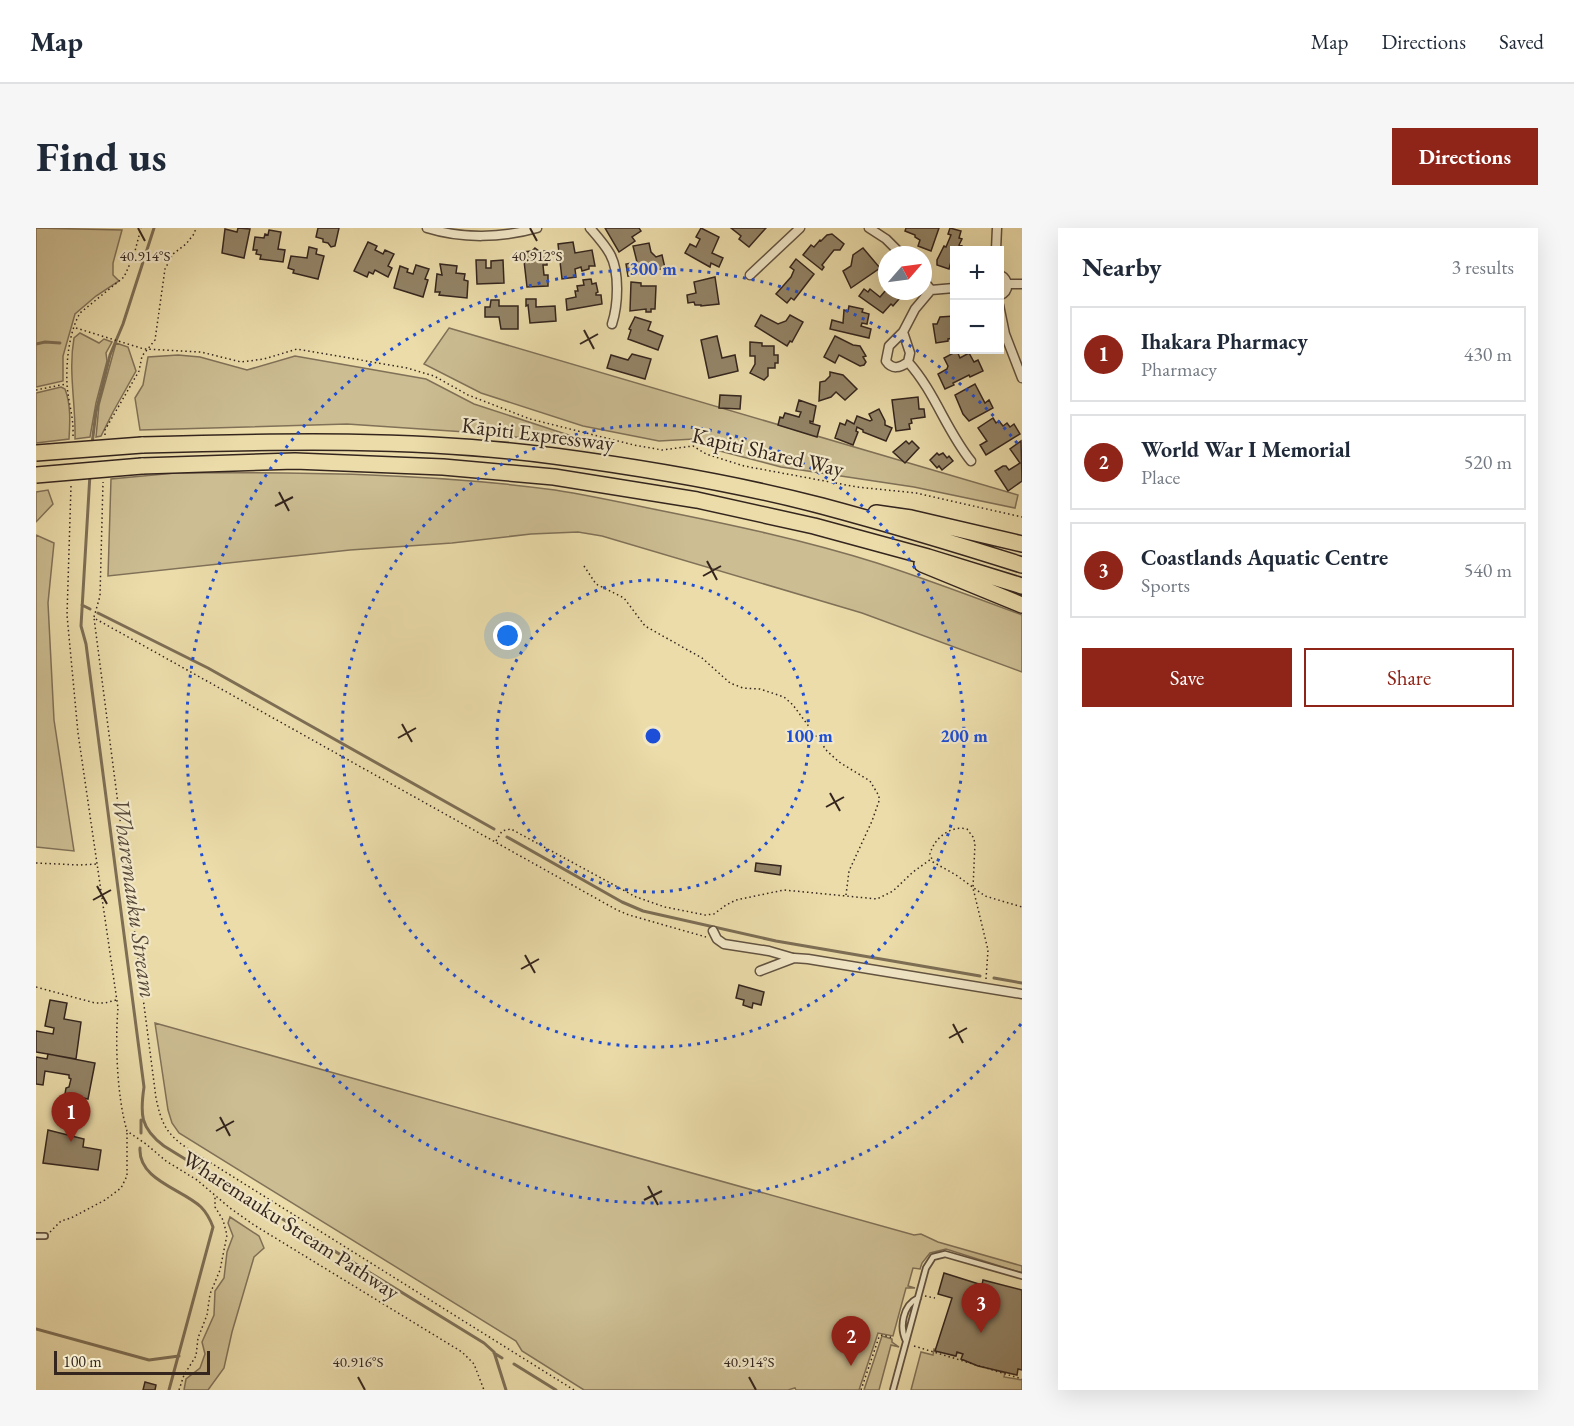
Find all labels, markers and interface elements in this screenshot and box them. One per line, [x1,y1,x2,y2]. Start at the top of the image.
text: Map [30,23,83,59]
text: Map [1311,28,1348,55]
text: Directions [1381,28,1466,55]
text: Saved [1499,28,1544,55]
button: Directions [1392,128,1538,185]
text: Find us [36,129,167,184]
text: 40.914°S [120,246,170,265]
text: 40.912°S [512,246,562,265]
north arrow [878,246,932,300]
map controls [950,246,1004,354]
button: + [950,246,1004,300]
text: Nearby [1082,250,1162,284]
text: 3 results [1451,254,1514,280]
text: 300 m [629,257,677,280]
button: − [950,300,1004,354]
text: Ihakara Pharmacy [1141,327,1308,356]
text: 1 [1098,341,1109,367]
text: 430 m [1464,341,1512,367]
text: Pharmacy [1141,356,1217,382]
street label: Kāpiti Expressway [460,410,616,458]
street label: Kapiti Shared Way [689,420,847,484]
text: World War I Memorial [1141,435,1351,464]
text: 2 [1098,449,1109,475]
text: 520 m [1464,449,1512,475]
text: Place [1141,464,1180,490]
text: Coastlands Aquatic Centre [1141,543,1388,572]
text: 3 [1098,557,1109,583]
text: 540 m [1464,557,1512,583]
text: Sports [1141,572,1190,598]
your location [493,621,522,650]
button: Save [1082,648,1292,707]
button: Share [1304,648,1514,707]
text: 100 m [785,724,833,747]
text: 200 m [940,724,988,747]
centre of rings [643,726,663,746]
water label: Wharemauku Stream [106,796,164,1000]
pin: 1 [51,1092,90,1142]
street label: Wharemauku Stream Pathway [177,1144,406,1306]
pin: 3 [962,1284,1000,1333]
pin: 2 [832,1316,870,1366]
scale bar [54,1348,210,1376]
text: 100 m [63,1351,102,1372]
text: 40.916°S [333,1352,383,1371]
text: 40.914°S [724,1352,774,1371]

